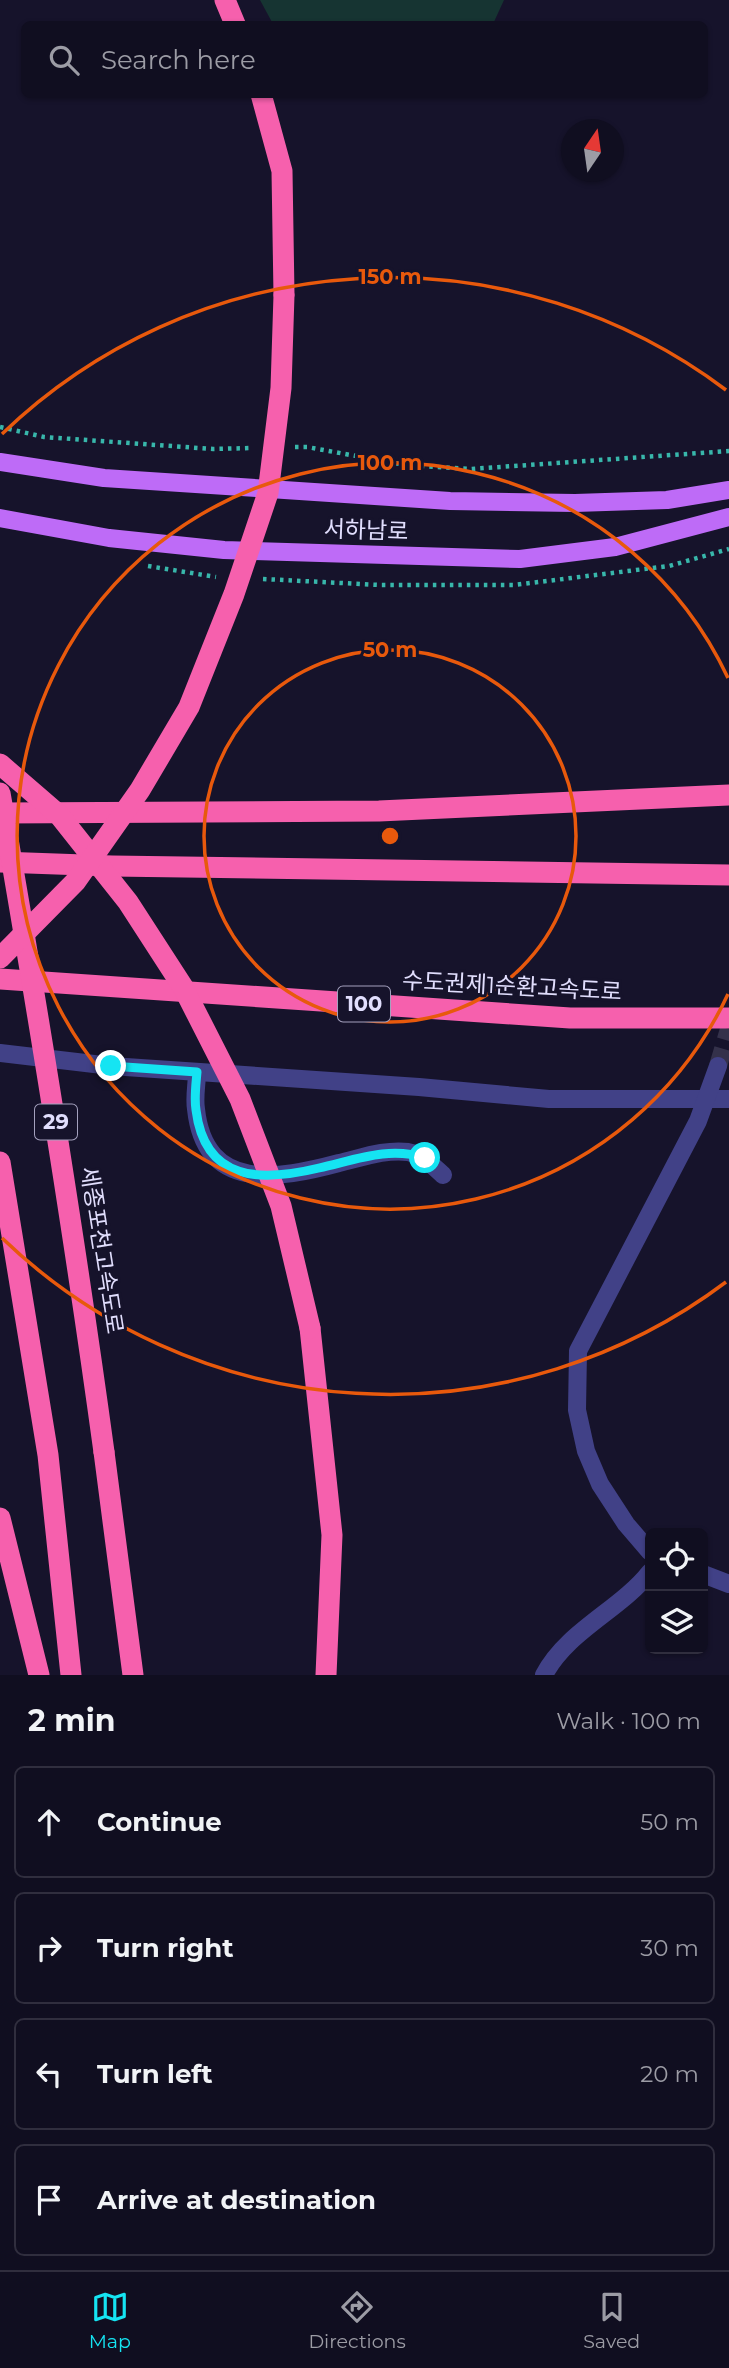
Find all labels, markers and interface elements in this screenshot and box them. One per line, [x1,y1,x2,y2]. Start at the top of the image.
search box [21,21,708,98]
icon: search [45,41,83,79]
text: Search here [101,44,256,76]
north arrow [561,119,624,182]
text: 150 m [359,264,421,289]
text: 100 m [358,450,422,475]
street label: 서하남로 [323,515,409,545]
text: 50 m [363,637,417,662]
centre of rings [378,824,402,848]
street label: 수도권제1순환고속도로 [401,966,623,1006]
road number: 100 [338,986,390,1021]
route end [95,1050,126,1081]
road number: 29 [35,1104,77,1140]
route start [409,1142,440,1173]
street label: 세종포천고속도로 [75,1164,129,1336]
map controls [645,1528,708,1654]
button: locate [645,1528,708,1591]
button: layers [645,1591,708,1654]
text: 2 min [28,1702,115,1739]
text: Walk · 100 m [556,1707,701,1735]
icon: ahead [30,1803,68,1841]
text: Continue [97,1806,222,1838]
text: 50 m [640,1808,699,1836]
icon: right [30,1929,68,1967]
text: Turn right [97,1932,233,1964]
text: 30 m [640,1934,699,1962]
icon: left [30,2055,68,2093]
text: Turn left [97,2058,213,2090]
text: 20 m [640,2060,699,2088]
icon: arrive [30,2181,68,2219]
text: Arrive at destination [97,2184,376,2216]
tab: Map [89,2288,131,2353]
tab: Directions [308,2288,406,2353]
tab: Saved [583,2288,640,2353]

